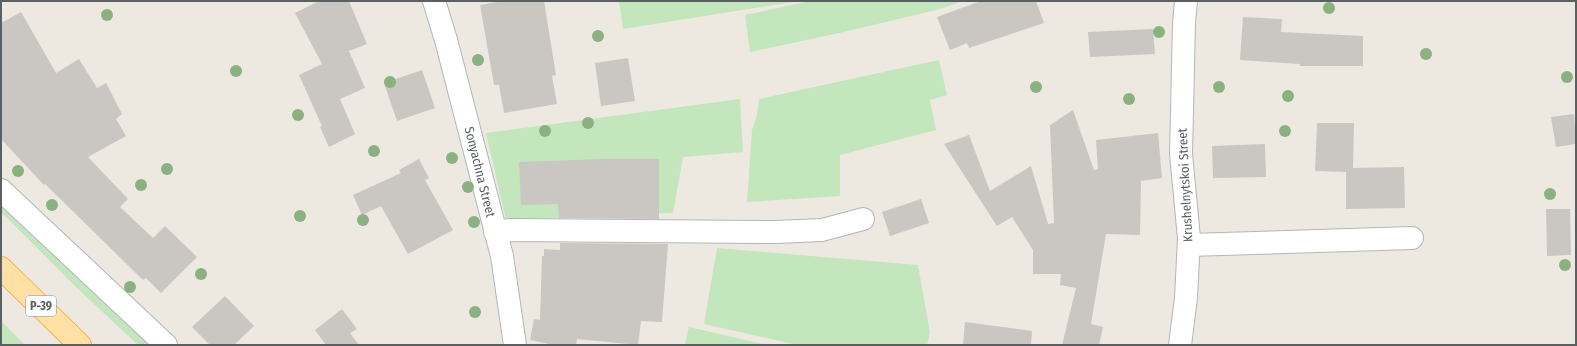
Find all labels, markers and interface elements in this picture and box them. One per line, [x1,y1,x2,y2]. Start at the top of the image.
street label: Sonyachna Street [462,125,499,220]
street label: Krushelnytskoi Street [1174,127,1195,242]
road number: Р-39 [26,296,56,316]

